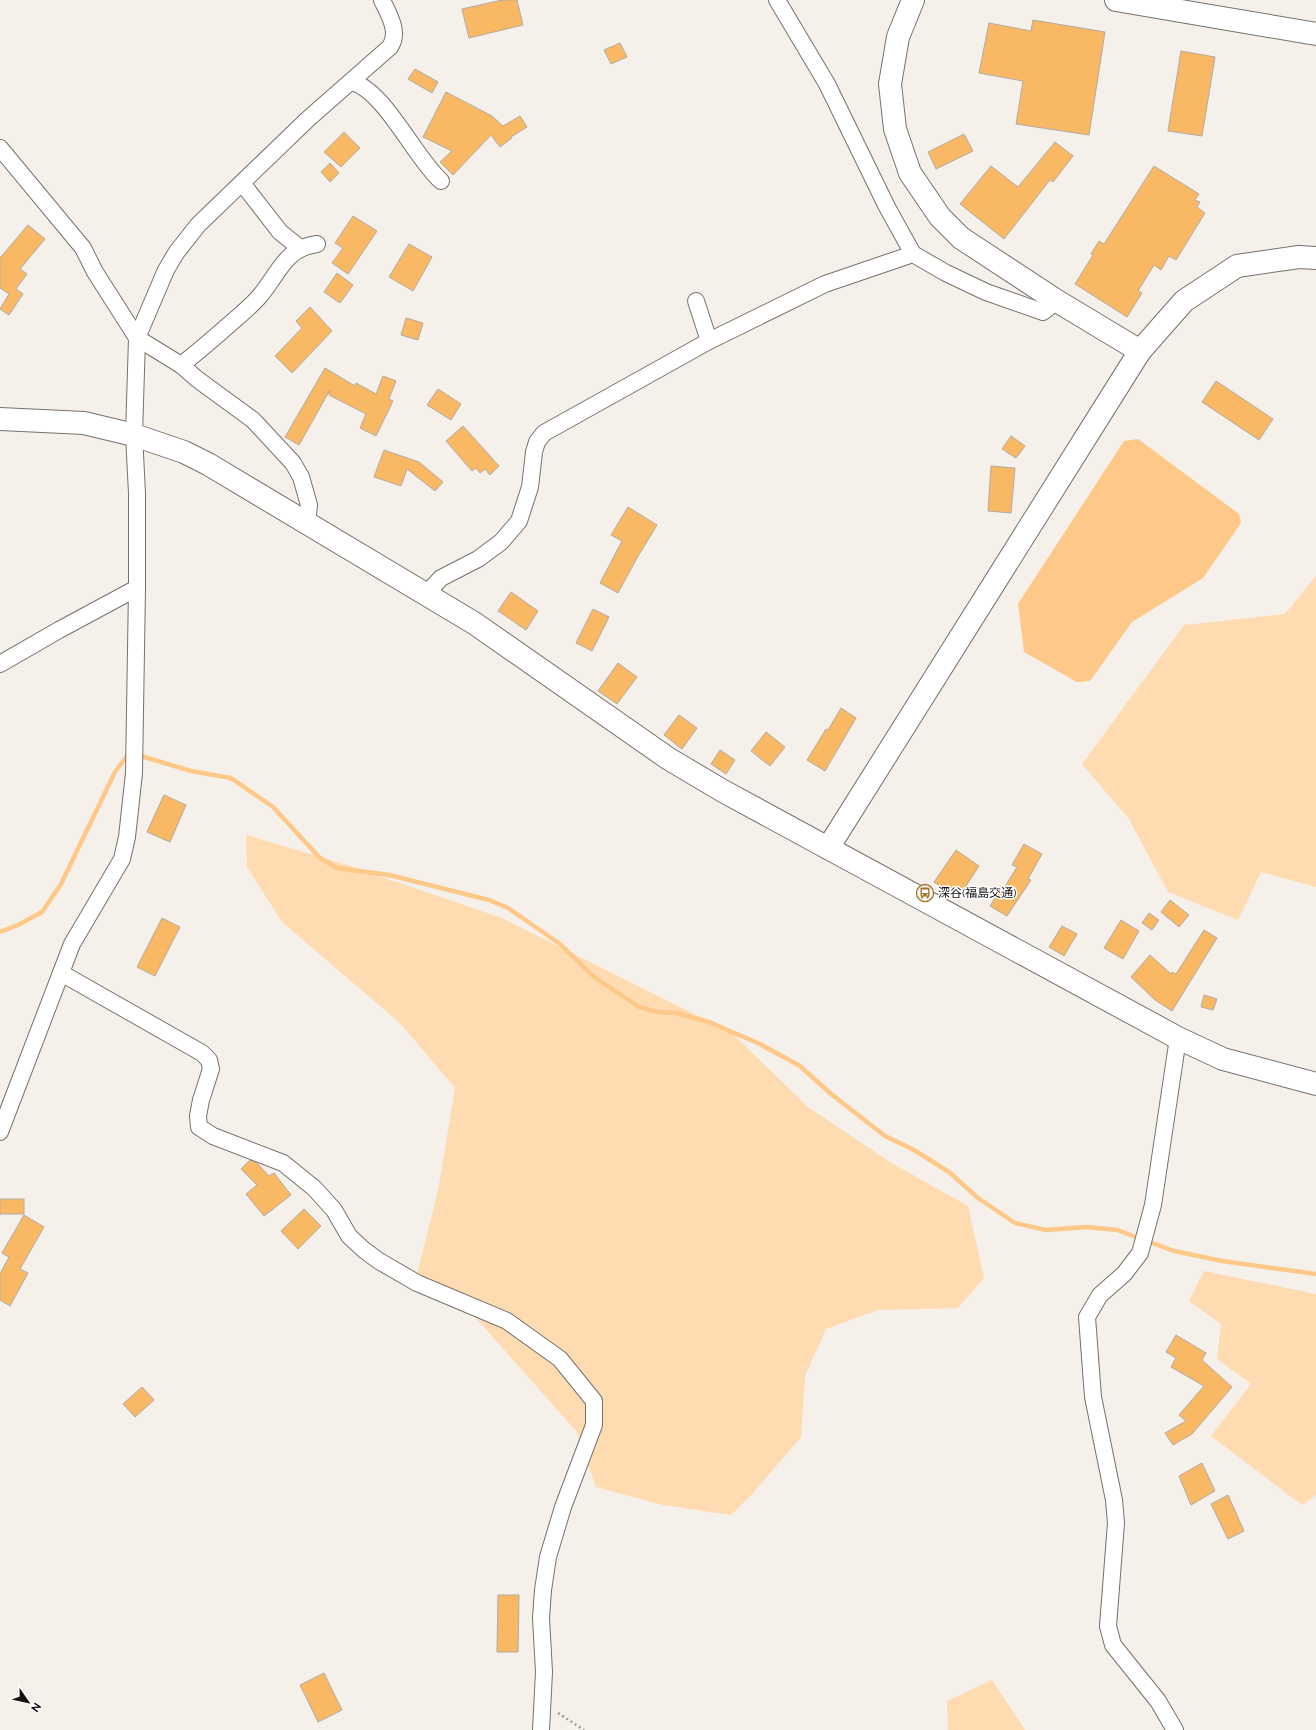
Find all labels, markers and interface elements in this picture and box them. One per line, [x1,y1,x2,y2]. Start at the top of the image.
bus stop icon: 深谷(福島交通) [915,883,935,903]
place label: 深谷(福島交通) [938,886,1016,900]
north arrow [8,1682,48,1722]
text: N [28,1700,44,1714]

